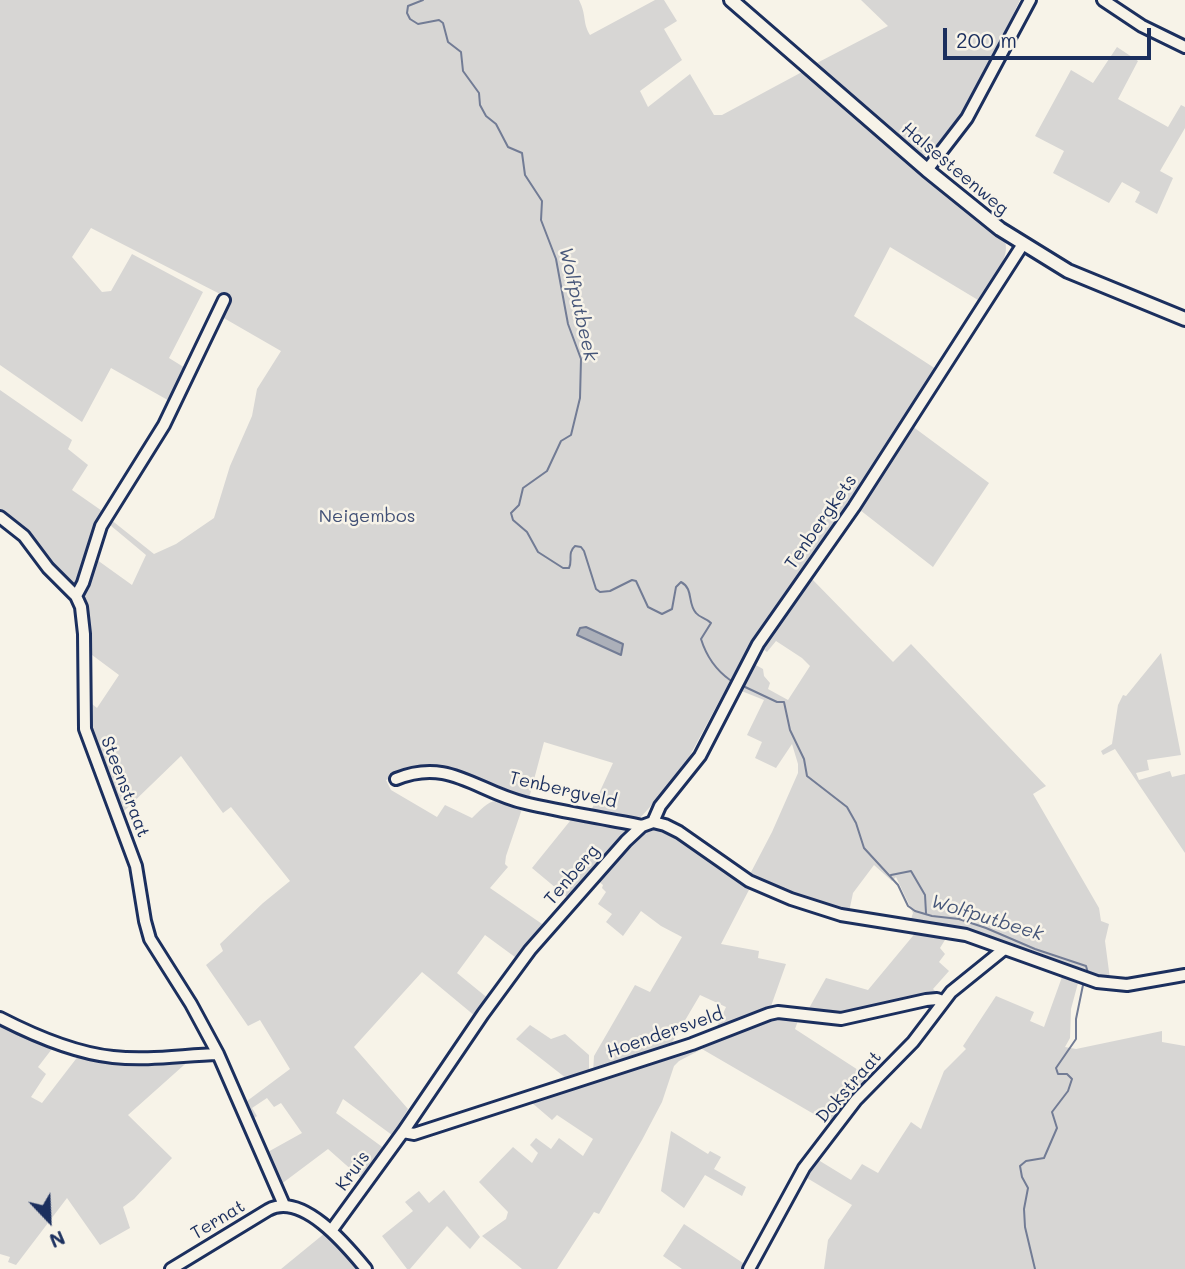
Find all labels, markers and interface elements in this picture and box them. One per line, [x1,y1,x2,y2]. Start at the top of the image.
scale bar [947,14,1155,58]
text: 200 m [956,26,1017,53]
street label: Halsesteenweg [897,118,1013,220]
water label: Wolfputbeek [554,245,602,363]
street label: Tenbergkets [780,471,862,573]
park label: Neigembos [319,505,415,527]
street label: Steenstraat [96,733,154,841]
street label: Tenbergveld [507,767,619,813]
street label: Tenberg [540,840,604,910]
water label: Wolfputbeek [928,890,1046,946]
street label: Hoendersveld [604,1003,726,1063]
street label: Dokstraat [812,1046,886,1128]
street label: Kruis [331,1147,375,1195]
north arrow [14,1185,84,1255]
street label: Ternat [187,1195,249,1245]
text: N [46,1225,69,1254]

